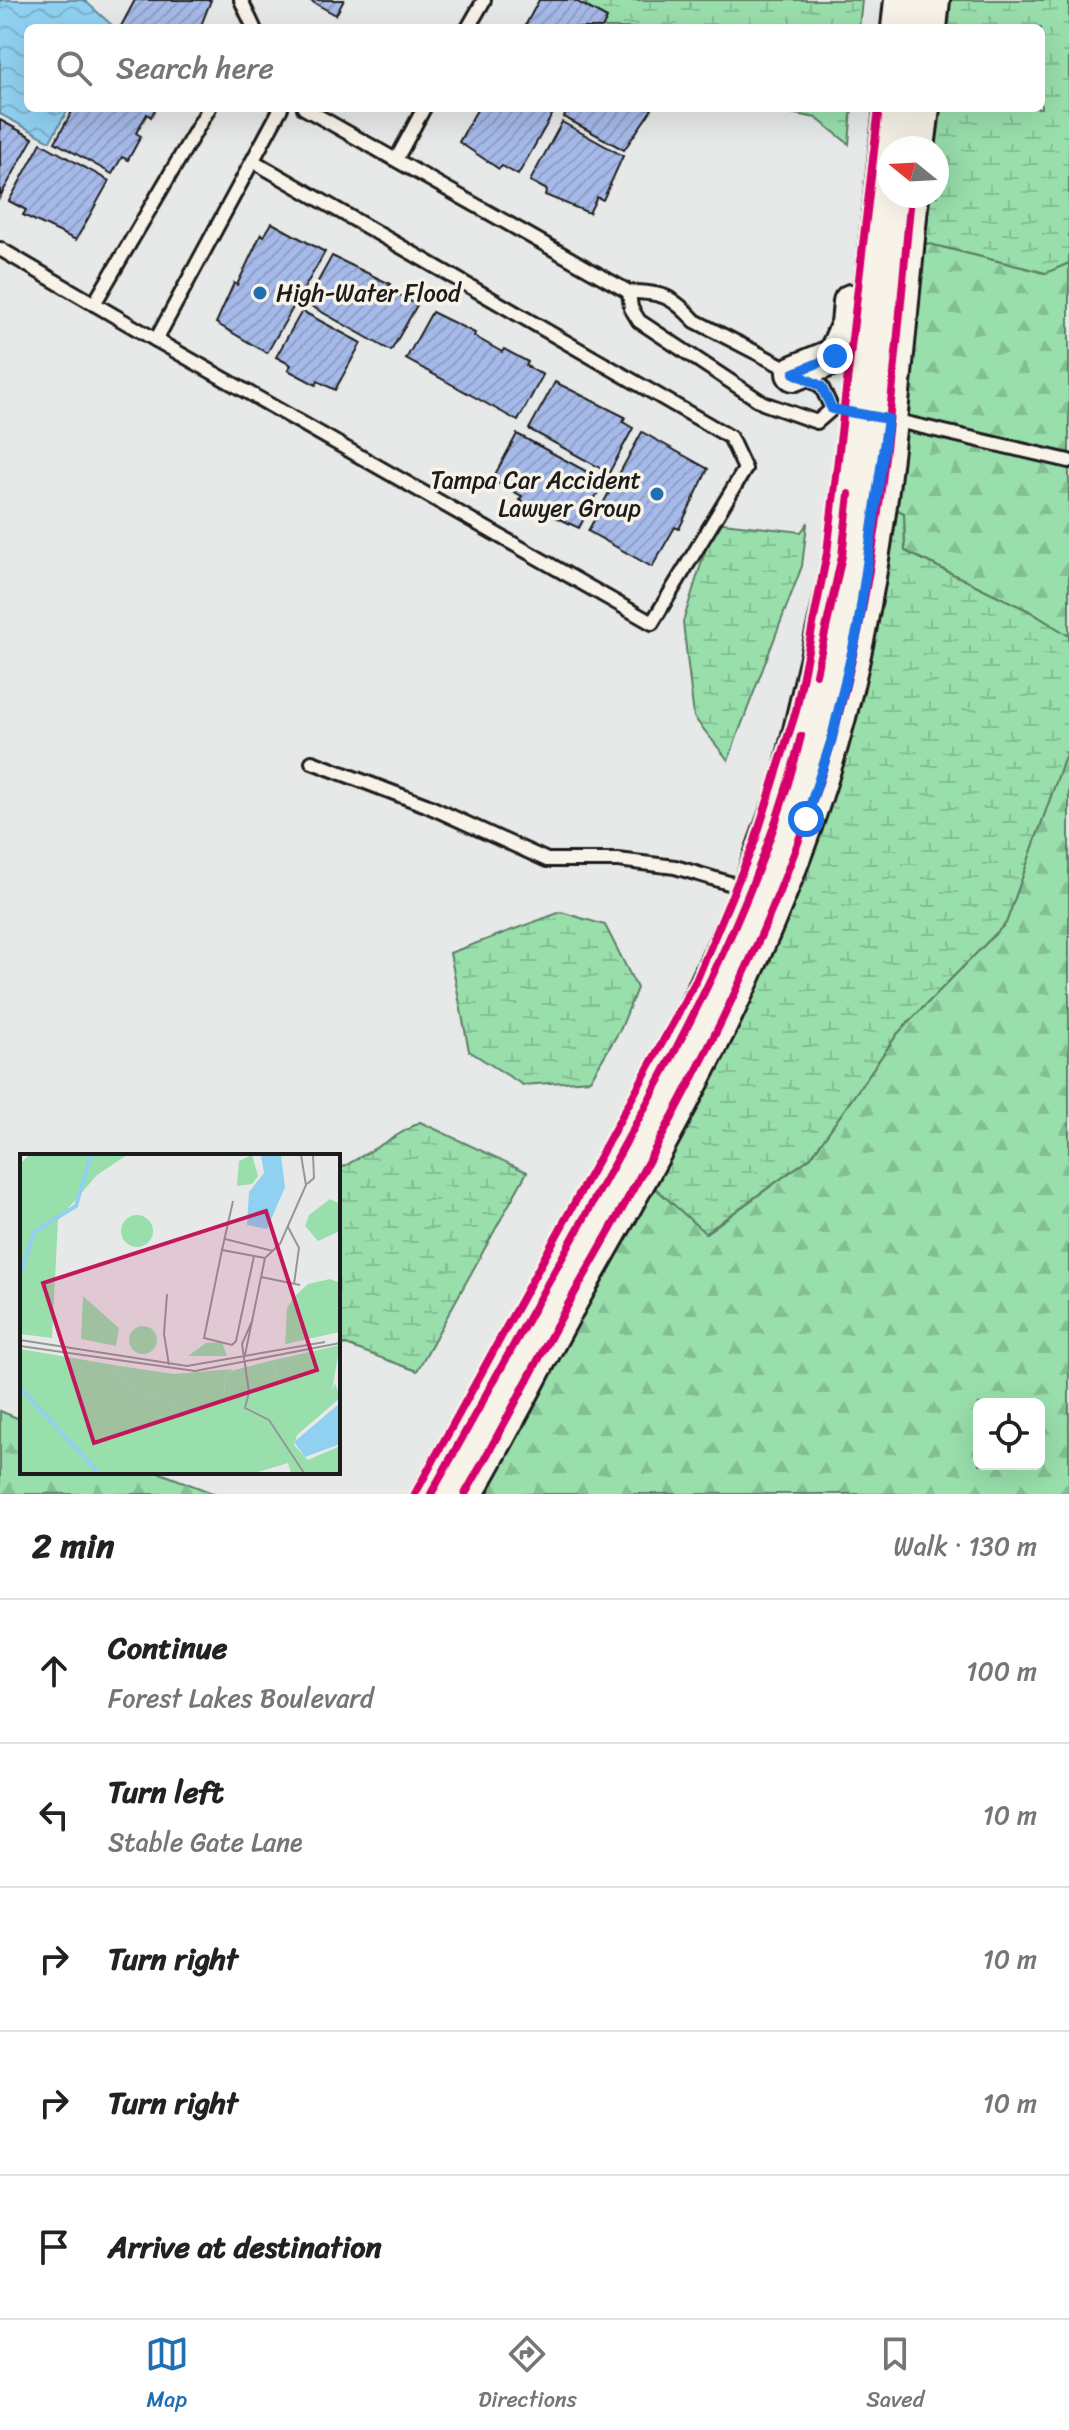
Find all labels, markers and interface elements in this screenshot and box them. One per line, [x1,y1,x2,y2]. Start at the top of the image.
search box [24,24,1045,112]
text: Search here [116,41,274,95]
icon: search [52,46,96,90]
north arrow [877,136,949,208]
place label: High-Water Flood [276,272,462,314]
marker: High-Water Flood [251,284,269,302]
route end [817,338,853,374]
place label: Tampa Car Accident Lawyer Group [431,459,641,529]
marker: Tampa Car Accident Lawyer Group [648,485,666,503]
route start [788,801,824,837]
inset map [20,1154,340,1474]
map controls [973,1398,1045,1470]
button: locate [973,1398,1045,1470]
text: 2 min [32,1516,114,1576]
text: Walk · 130 m [894,1523,1037,1569]
text: Continue [108,1621,227,1675]
text: 100 m [966,1648,1037,1694]
icon: ahead [32,1649,76,1693]
text: Forest Lakes Boulevard [108,1675,374,1721]
text: Turn left [108,1765,224,1819]
text: 10 m [983,1792,1037,1838]
icon: left [32,1793,76,1837]
text: Stable Gate Lane [108,1819,303,1865]
text: Turn right [108,1932,238,1986]
text: 10 m [983,1936,1037,1982]
icon: right [32,1937,76,1981]
text: Turn right [108,2076,238,2130]
text: 10 m [983,2080,1037,2126]
icon: right [32,2081,76,2125]
text: Arrive at destination [108,2220,382,2274]
icon: arrive [32,2225,76,2269]
tab: Map [145,2332,189,2419]
tab: Directions [478,2332,577,2419]
tab: Saved [866,2332,924,2419]

